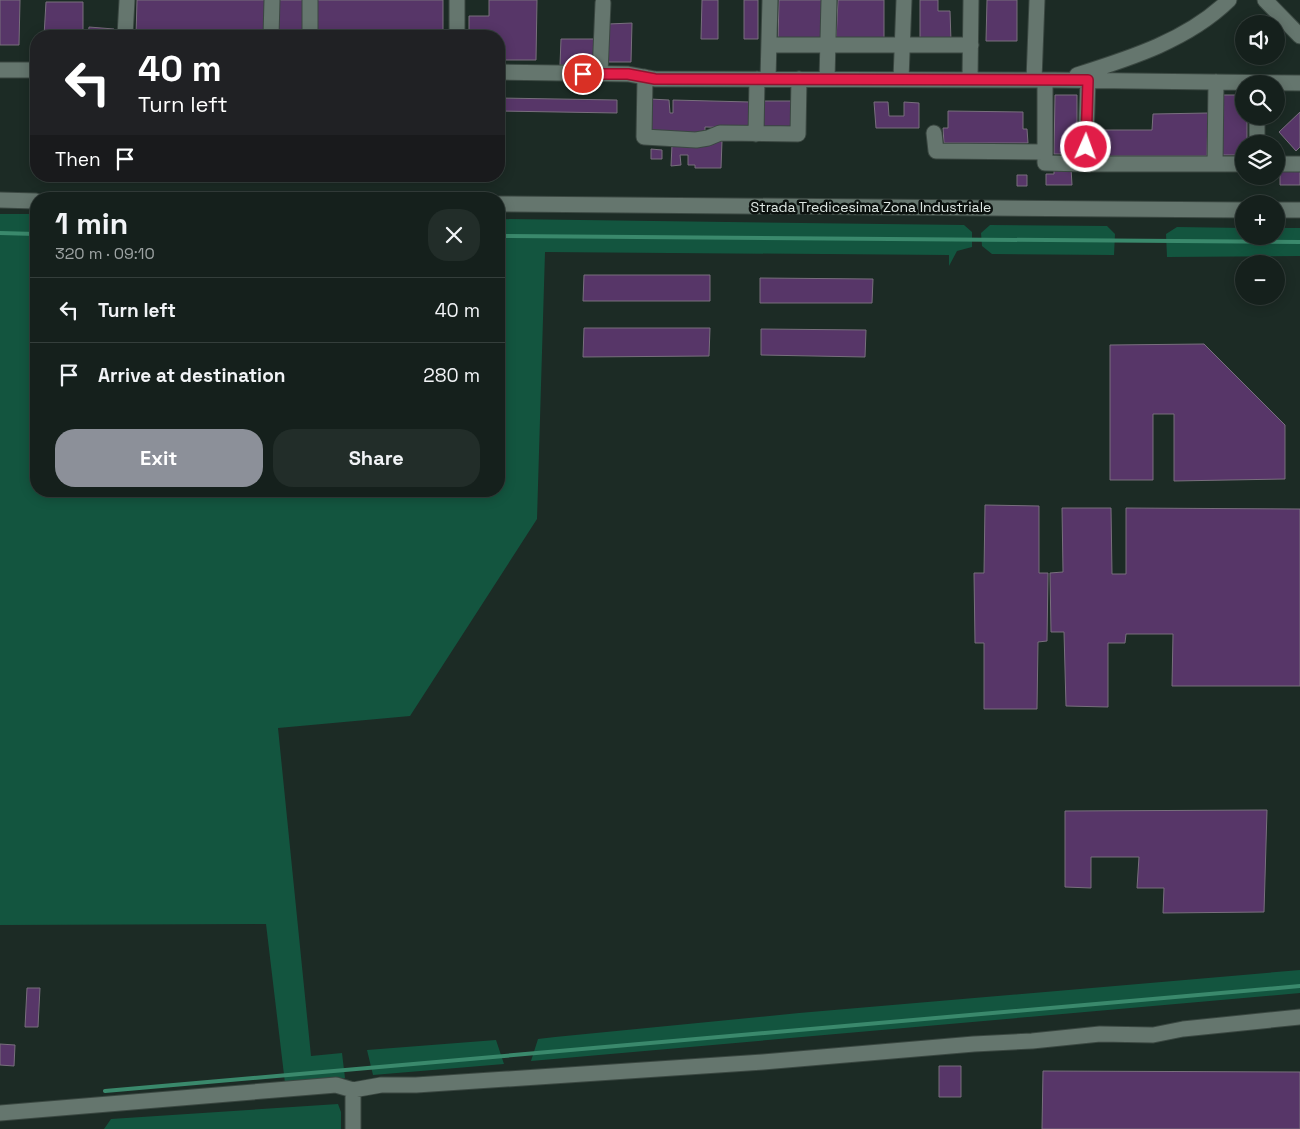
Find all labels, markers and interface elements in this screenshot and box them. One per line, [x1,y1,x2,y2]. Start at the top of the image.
map controls [1235,15,1285,305]
button: sound [1235,15,1285,65]
text: 40 m [138,47,222,91]
icon: left [55,50,120,115]
pin [562,53,604,95]
icon: arrive [569,60,597,88]
button: search [1235,75,1285,125]
text: Turn left [138,90,228,118]
position arrow [1059,120,1111,172]
button: layers [1235,135,1285,185]
icon: arrive [111,145,139,173]
text: Then [55,147,101,172]
button: + [1235,195,1285,245]
street label: Strada Tredicesima Zona Industriale [751,198,991,216]
text: 1 min [55,204,128,243]
button: close [428,209,480,261]
text: 320 m · 09:10 [55,243,155,264]
button: − [1235,255,1285,305]
icon: left [55,296,83,324]
text: Turn left [98,298,176,323]
text: 40 m [435,298,480,323]
icon: arrive [55,361,83,389]
text: Arrive at destination [98,363,286,388]
text: 280 m [423,363,480,388]
button: Exit [55,429,263,487]
button: Share [273,429,480,487]

